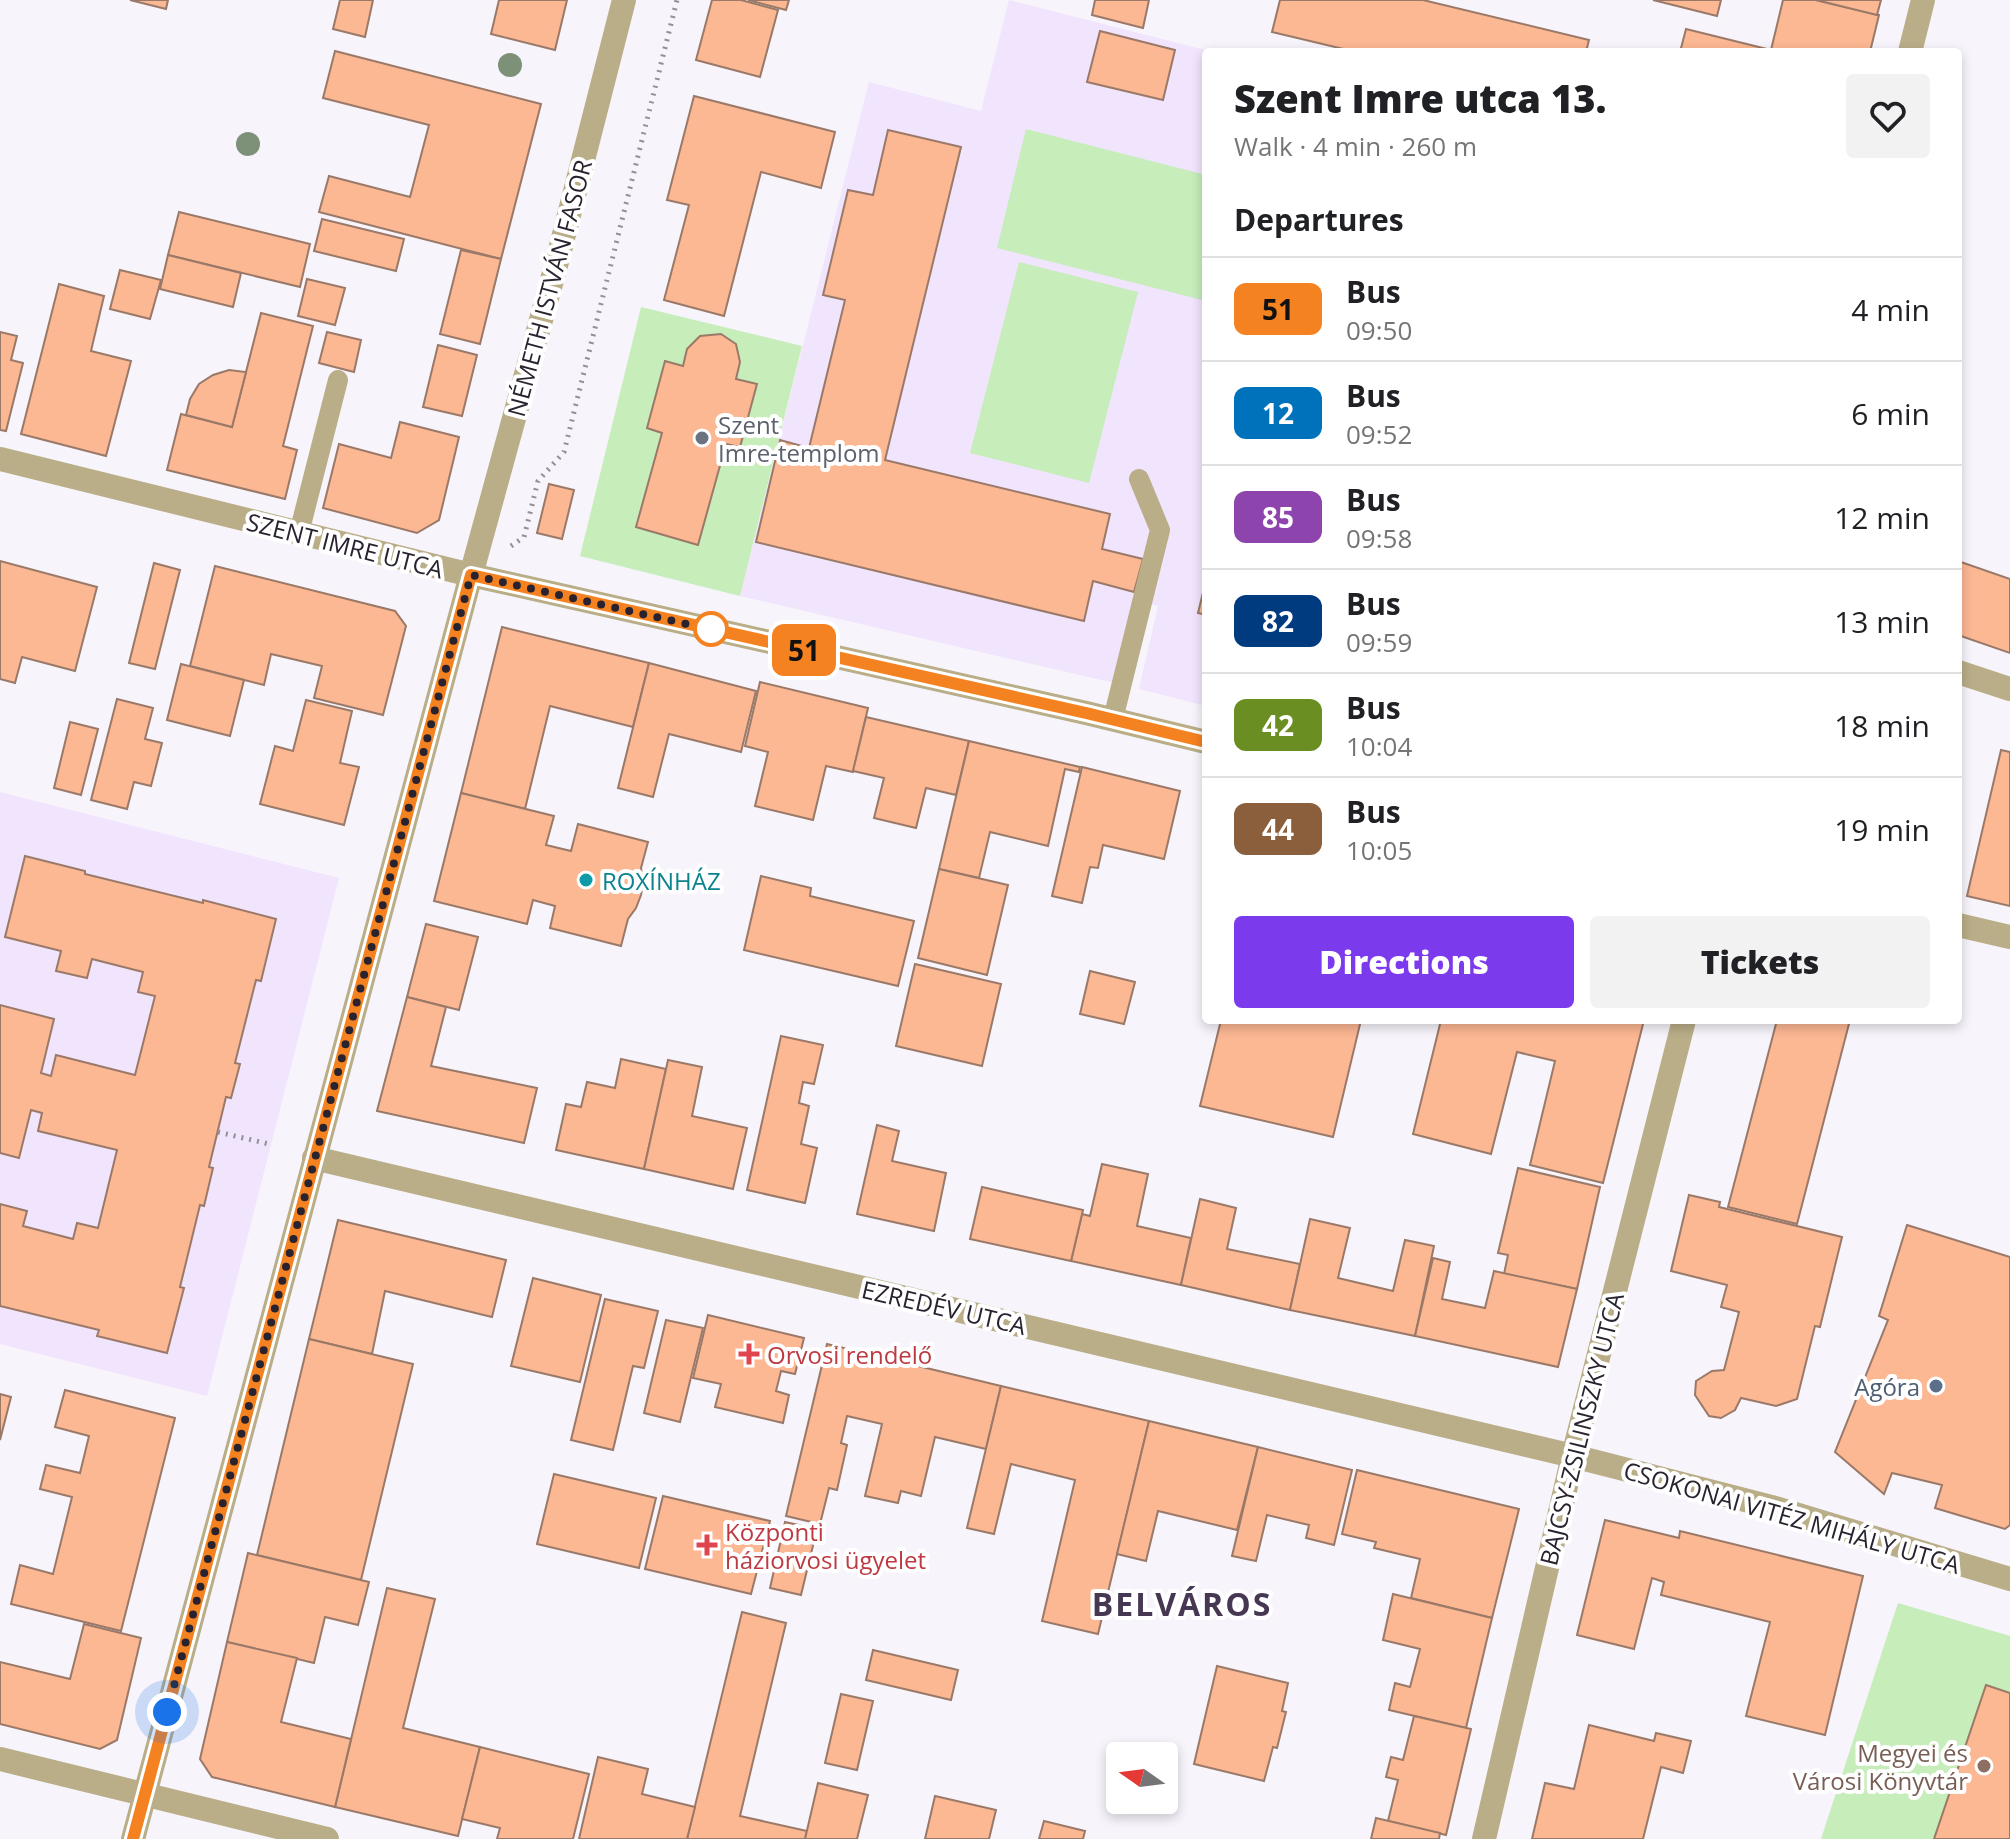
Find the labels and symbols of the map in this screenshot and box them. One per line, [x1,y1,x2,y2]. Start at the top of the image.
street label: NÉMETH ISTVÁN FASOR [499,156,599,420]
place label: Szent Imre-templom [718,408,880,469]
marker: Szent Imre-templom [693,429,711,447]
street label: SZENT IMRE UTCA [243,505,448,586]
unlabelled marker [694,612,728,646]
line badge: 51 [768,624,840,676]
place label: ROXÍNHÁZ [602,864,721,897]
marker: ROXÍNHÁZ [577,871,595,889]
street label: EZREDÉV UTCA [859,1272,1030,1342]
street label: BAJCSY-ZSILINSZKY UTCA [1531,1289,1631,1569]
place label: Orvosi rendelő [767,1338,932,1371]
marker: Orvosi rendelő [738,1343,760,1365]
place label: Agóra [1854,1370,1920,1403]
marker: Agóra [1927,1377,1945,1395]
street label: CSOKONAI VITÉZ MIHÁLY UTCA [1620,1453,1965,1581]
place label: Központi háziorvosi ügyelet [725,1515,926,1576]
marker: Központi háziorvosi ügyelet [696,1534,718,1556]
district label: BELVÁROS [1092,1582,1272,1625]
your location [147,1692,187,1732]
place label: Megyei és Városi Könyvtár [1793,1736,1968,1797]
north arrow [1106,1742,1178,1814]
marker: Megyei és Városi Könyvtár [1975,1757,1993,1775]

